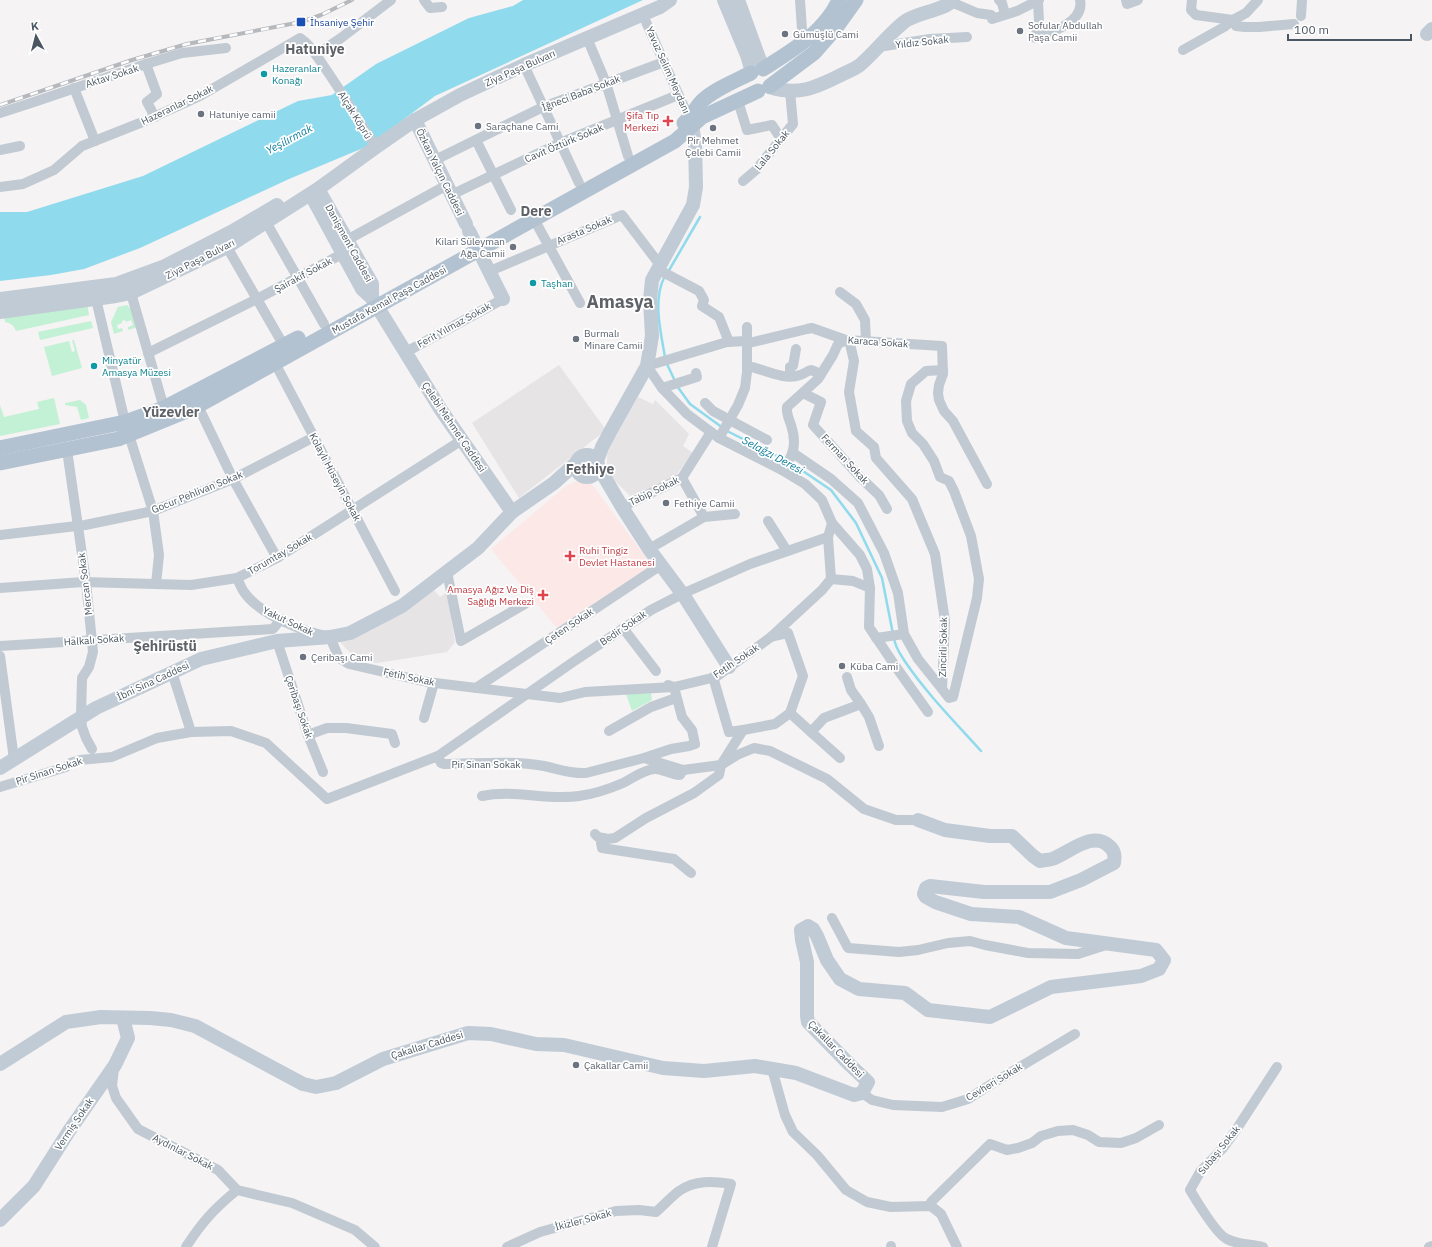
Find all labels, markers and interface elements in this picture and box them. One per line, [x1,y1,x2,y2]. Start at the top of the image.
north arrow [16,16,56,56]
marker: İhsaniye Şehir [295,16,307,28]
place label: İhsaniye Şehir [310,16,374,29]
scale bar [1288,16,1411,42]
text: K [30,19,40,33]
place label: Sofular Abdullah Paşa Camii [1028,19,1102,44]
text: 100 m [1294,22,1329,37]
street label: Yavuz Selim Meydanı [643,25,693,115]
marker: Sofular Abdullah Paşa Camii [1015,26,1025,36]
place label: Gümüşlü Cami [793,28,858,41]
marker: Gümüşlü Cami [780,29,790,39]
street label: Yıldız Sokak [895,33,950,51]
district label: Hatuniye [285,40,345,58]
street label: Ziya Paşa Bulvarı [483,47,557,89]
street label: Aktav Sokak [84,61,141,91]
place label: Hazeranlar Konağı [272,62,321,87]
marker: Hazeranlar Konağı [259,69,269,79]
street label: İğneci Baba Sokak [540,72,623,114]
street label: Hazeranlar Sokak [139,82,216,128]
street label: Alçak Köprü [335,89,375,141]
place label: Hatuniye camii [209,108,276,121]
marker: Hatuniye camii [196,109,206,119]
place label: Şifa Tıp Merkezi [624,109,659,134]
marker: Şifa Tıp Merkezi [662,115,674,127]
place label: Saraçhane Cami [486,120,558,133]
street label: Cavit Öztürk Sokak [523,120,606,165]
water label: Yeşilırmak [263,121,315,157]
marker: Saraçhane Cami [473,121,483,131]
marker: Pir Mehmet Çelebi Camii [708,123,718,133]
street label: Özkan Yalçın Caddesi [413,126,467,218]
street label: Lala Sokak [752,127,793,173]
place label: Pir Mehmet Çelebi Camii [685,134,741,159]
street label: Danişment Caddesi [322,202,376,284]
district label: Dere [520,202,552,220]
street label: Arasta Sokak [554,212,614,247]
place label: Kilari Süleyman Ağa Camii [435,235,505,260]
street label: Ziya Paşa Bulvarı [163,236,237,282]
marker: Kilari Süleyman Ağa Camii [508,242,518,252]
street label: Şairakif Sokak [272,254,335,296]
street label: Mustafa Kemal Paşa Caddesi [329,263,449,337]
place label: Taşhan [541,277,573,290]
marker: Taşhan [528,278,538,288]
district label: Amasya [586,290,654,313]
street label: Ferit Yılmaz Sokak [415,299,494,351]
place label: Burmalı Minare Camii [584,327,642,352]
street label: Karaca Sokak [847,333,909,351]
marker: Burmalı Minare Camii [571,334,581,344]
place label: Minyatür Amasya Müzesi [102,354,171,379]
marker: Minyatür Amasya Müzesi [89,361,99,371]
street label: Çelebi Mehmet Caddesi [419,379,489,475]
district label: Yüzevler [143,403,200,421]
street label: Kolaylı Hüseyin Sokak [306,431,364,524]
street label: Ferman Sokak [818,431,872,487]
water label: Selağzı Deresi [740,433,806,477]
district label: Fethiye [566,460,614,478]
street label: Gocur Pehlivan Sokak [150,468,245,516]
street label: Tabip Sokak [627,473,682,509]
place label: Fethiye Camii [674,497,735,510]
marker: Fethiye Camii [661,498,671,508]
street label: Torumtay Sokak [246,530,315,578]
place label: Ruhi Tingiz Devlet Hastanesi [579,544,655,569]
marker: Ruhi Tingiz Devlet Hastanesi [564,550,576,562]
street label: Mercan Sokak [75,551,95,616]
place label: Amasya Ağız Ve Diş Sağlığı Merkezi [447,583,534,608]
marker: Amasya Ağız Ve Diş Sağlığı Merkezi [537,589,549,601]
street label: Yakut Sokak [260,604,316,639]
street label: Çeten Sokak [542,605,596,647]
street label: Bedir Sokak [597,607,649,648]
street label: Zincirli Sokak [936,616,950,677]
street label: Halkalı Sokak [63,631,125,649]
district label: Şehirüstü [133,637,197,655]
street label: Fetih Sokak [711,641,762,681]
place label: Çeribaşı Cami [311,651,373,664]
marker: Çeribaşı Cami [298,652,308,662]
street label: İbni Sina Caddesi [115,659,191,703]
place label: Küba Cami [850,660,898,673]
marker: Küba Cami [837,661,847,671]
street label: Fetih Sokak [382,665,437,689]
street label: Çeribaşı Sokak [282,674,316,741]
street label: Pir Sinan Sokak [14,754,85,788]
street label: Pir Sinan Sokak [451,758,521,771]
street label: Çakallar Caddesi [805,1018,867,1080]
street label: Çakallar Caddesi [389,1028,465,1062]
place label: Çakallar Camii [584,1059,648,1072]
marker: Çakallar Camii [571,1060,581,1070]
street label: Cevheri Sokak [963,1060,1025,1104]
street label: Vermiş Sokak [52,1095,97,1153]
street label: Subaşı Sokak [1195,1122,1243,1177]
street label: Aydınlar Sokak [150,1131,216,1173]
street label: İkizler Sokak [553,1206,613,1234]

